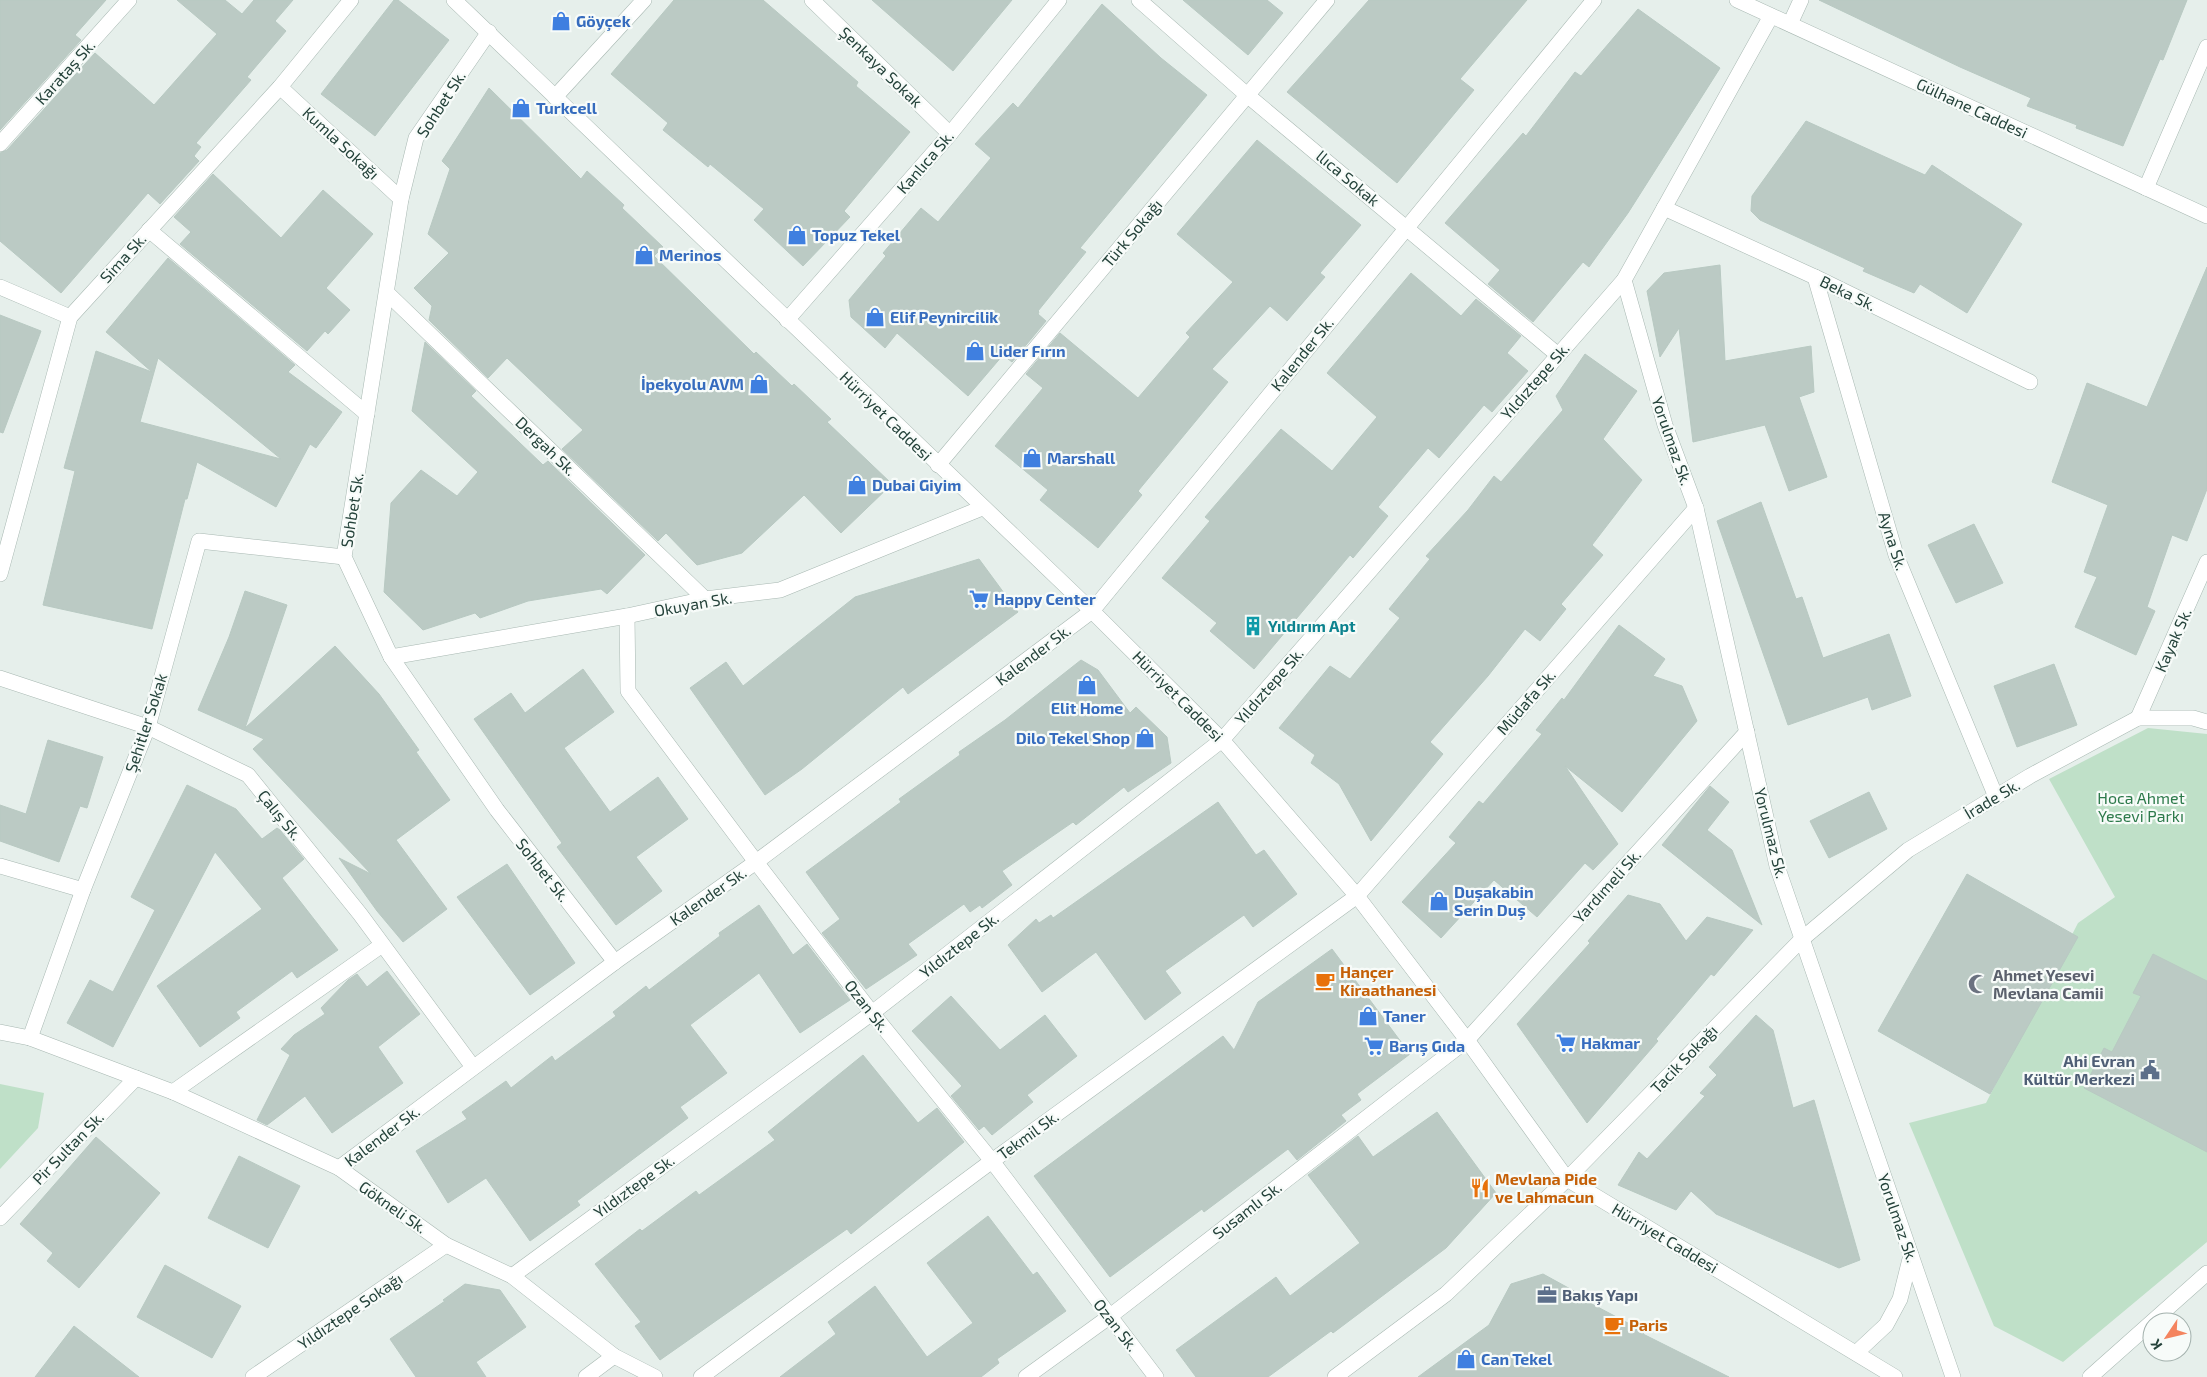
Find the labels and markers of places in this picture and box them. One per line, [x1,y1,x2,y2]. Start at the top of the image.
shop icon: Göyçek [550,10,572,32]
place label: Göyçek [576,11,631,32]
shop icon: Turkcell [510,97,532,119]
place label: Turkcell [536,98,598,117]
shop icon: Topuz Tekel [786,224,808,246]
place label: Topuz Tekel [812,225,901,244]
shop icon: Merinos [633,244,655,266]
place label: Merinos [659,245,721,264]
shop icon: Elif Peynircilik [864,306,886,328]
place label: Elif Peynircilik [890,307,998,327]
shop icon: Lider Fırın [964,340,986,362]
place label: Lider Fırın [990,341,1066,360]
shop icon: İpekyolu AVM [748,373,770,395]
place label: İpekyolu AVM [641,374,744,394]
shop icon: Marshall [1021,447,1043,469]
place label: Marshall [1047,448,1116,467]
shop icon: Dubai Giyim [846,474,868,496]
place label: Dubai Giyim [872,475,961,495]
supermarket icon: Happy Center [968,588,990,610]
place label: Happy Center [994,589,1096,609]
building icon: Yıldırım Apt [1242,615,1264,637]
place label: Yıldırım Apt [1268,616,1356,635]
shop icon: Elit Home [1076,674,1098,696]
place label: Elit Home [1051,698,1123,717]
shop icon: Dilo Tekel Shop [1134,727,1156,749]
place label: Dilo Tekel Shop [1016,728,1130,747]
place label: Duşakabin Serin Duş [1454,882,1534,921]
shop icon: Duşakabin Serin Duş [1428,890,1450,912]
place label: Hançer Kiraathanesi [1340,962,1436,999]
place label: Ahmet Yesevi Mevlana Camii [1993,965,2104,1002]
cafe icon: Hançer Kiraathanesi [1314,970,1336,992]
mosque icon: Ahmet Yesevi Mevlana Camii [1967,973,1989,995]
shop icon: Taner [1357,1005,1379,1027]
place label: Taner [1383,1006,1426,1025]
supermarket icon: Hakmar [1555,1032,1577,1054]
place label: Hakmar [1581,1033,1640,1052]
supermarket icon: Barış Gıda [1363,1035,1385,1057]
place label: Barış Gıda [1389,1036,1465,1057]
place label: Ahi Evran Kültür Merkezi [2023,1051,2135,1088]
public building icon: Ahi Evran Kültür Merkezi [2139,1059,2161,1081]
place label: Mevlana Pide ve Lahmacun [1495,1169,1597,1206]
restaurant icon: Mevlana Pide ve Lahmacun [1469,1177,1491,1199]
office icon: Bakış Yapı [1536,1284,1558,1306]
place label: Bakış Yapı [1562,1285,1638,1306]
cafe icon: Paris [1603,1314,1625,1336]
place label: Paris [1629,1315,1668,1334]
shop icon: Can Tekel [1455,1348,1477,1370]
place label: Can Tekel [1481,1349,1553,1368]

